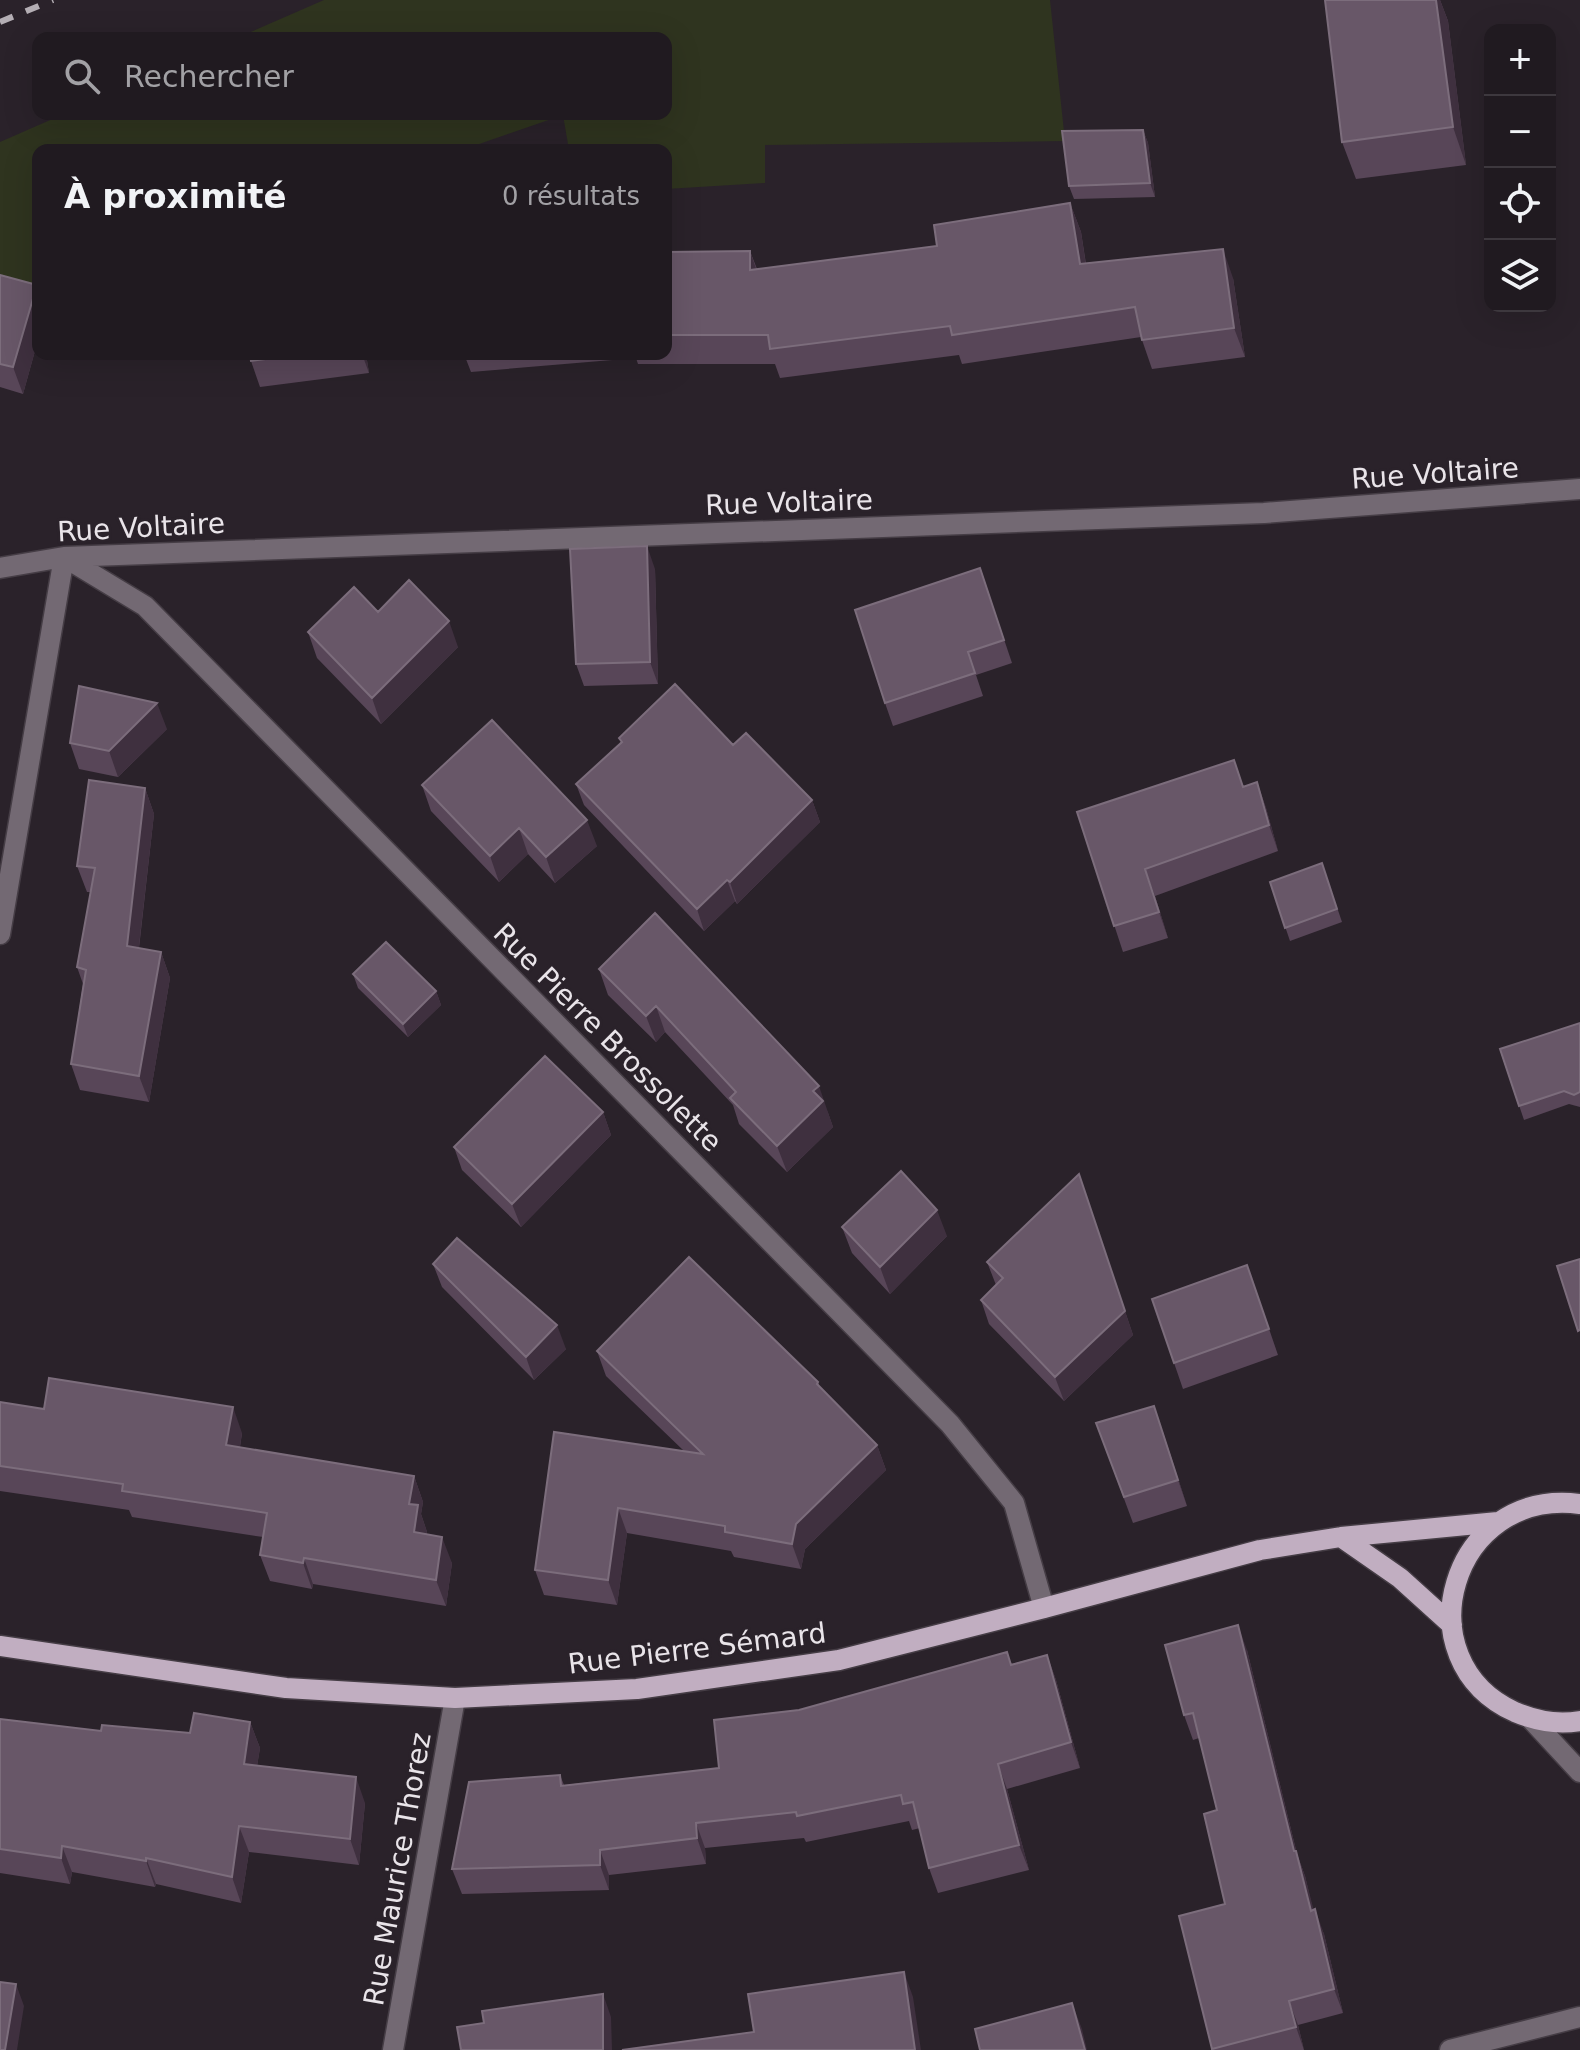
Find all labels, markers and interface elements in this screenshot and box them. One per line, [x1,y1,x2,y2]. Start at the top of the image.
map controls [1484,24,1556,312]
button: + [1484,24,1556,96]
search box [32,32,672,120]
icon: search [60,54,104,98]
text: Rechercher [124,59,294,94]
button: − [1484,96,1556,168]
button: locate [1484,168,1556,240]
text: À proximité [64,176,287,216]
text: 0 résultats [502,181,640,211]
button: layers [1484,240,1556,312]
street label: Rue Voltaire [1350,451,1520,496]
street label: Rue Voltaire [704,483,874,522]
street label: Rue Voltaire [56,507,226,548]
street label: Rue Pierre Brossolette [487,916,729,1158]
street label: Rue Pierre Sémard [566,1616,828,1681]
street label: Rue Maurice Thorez [357,1730,438,2008]

